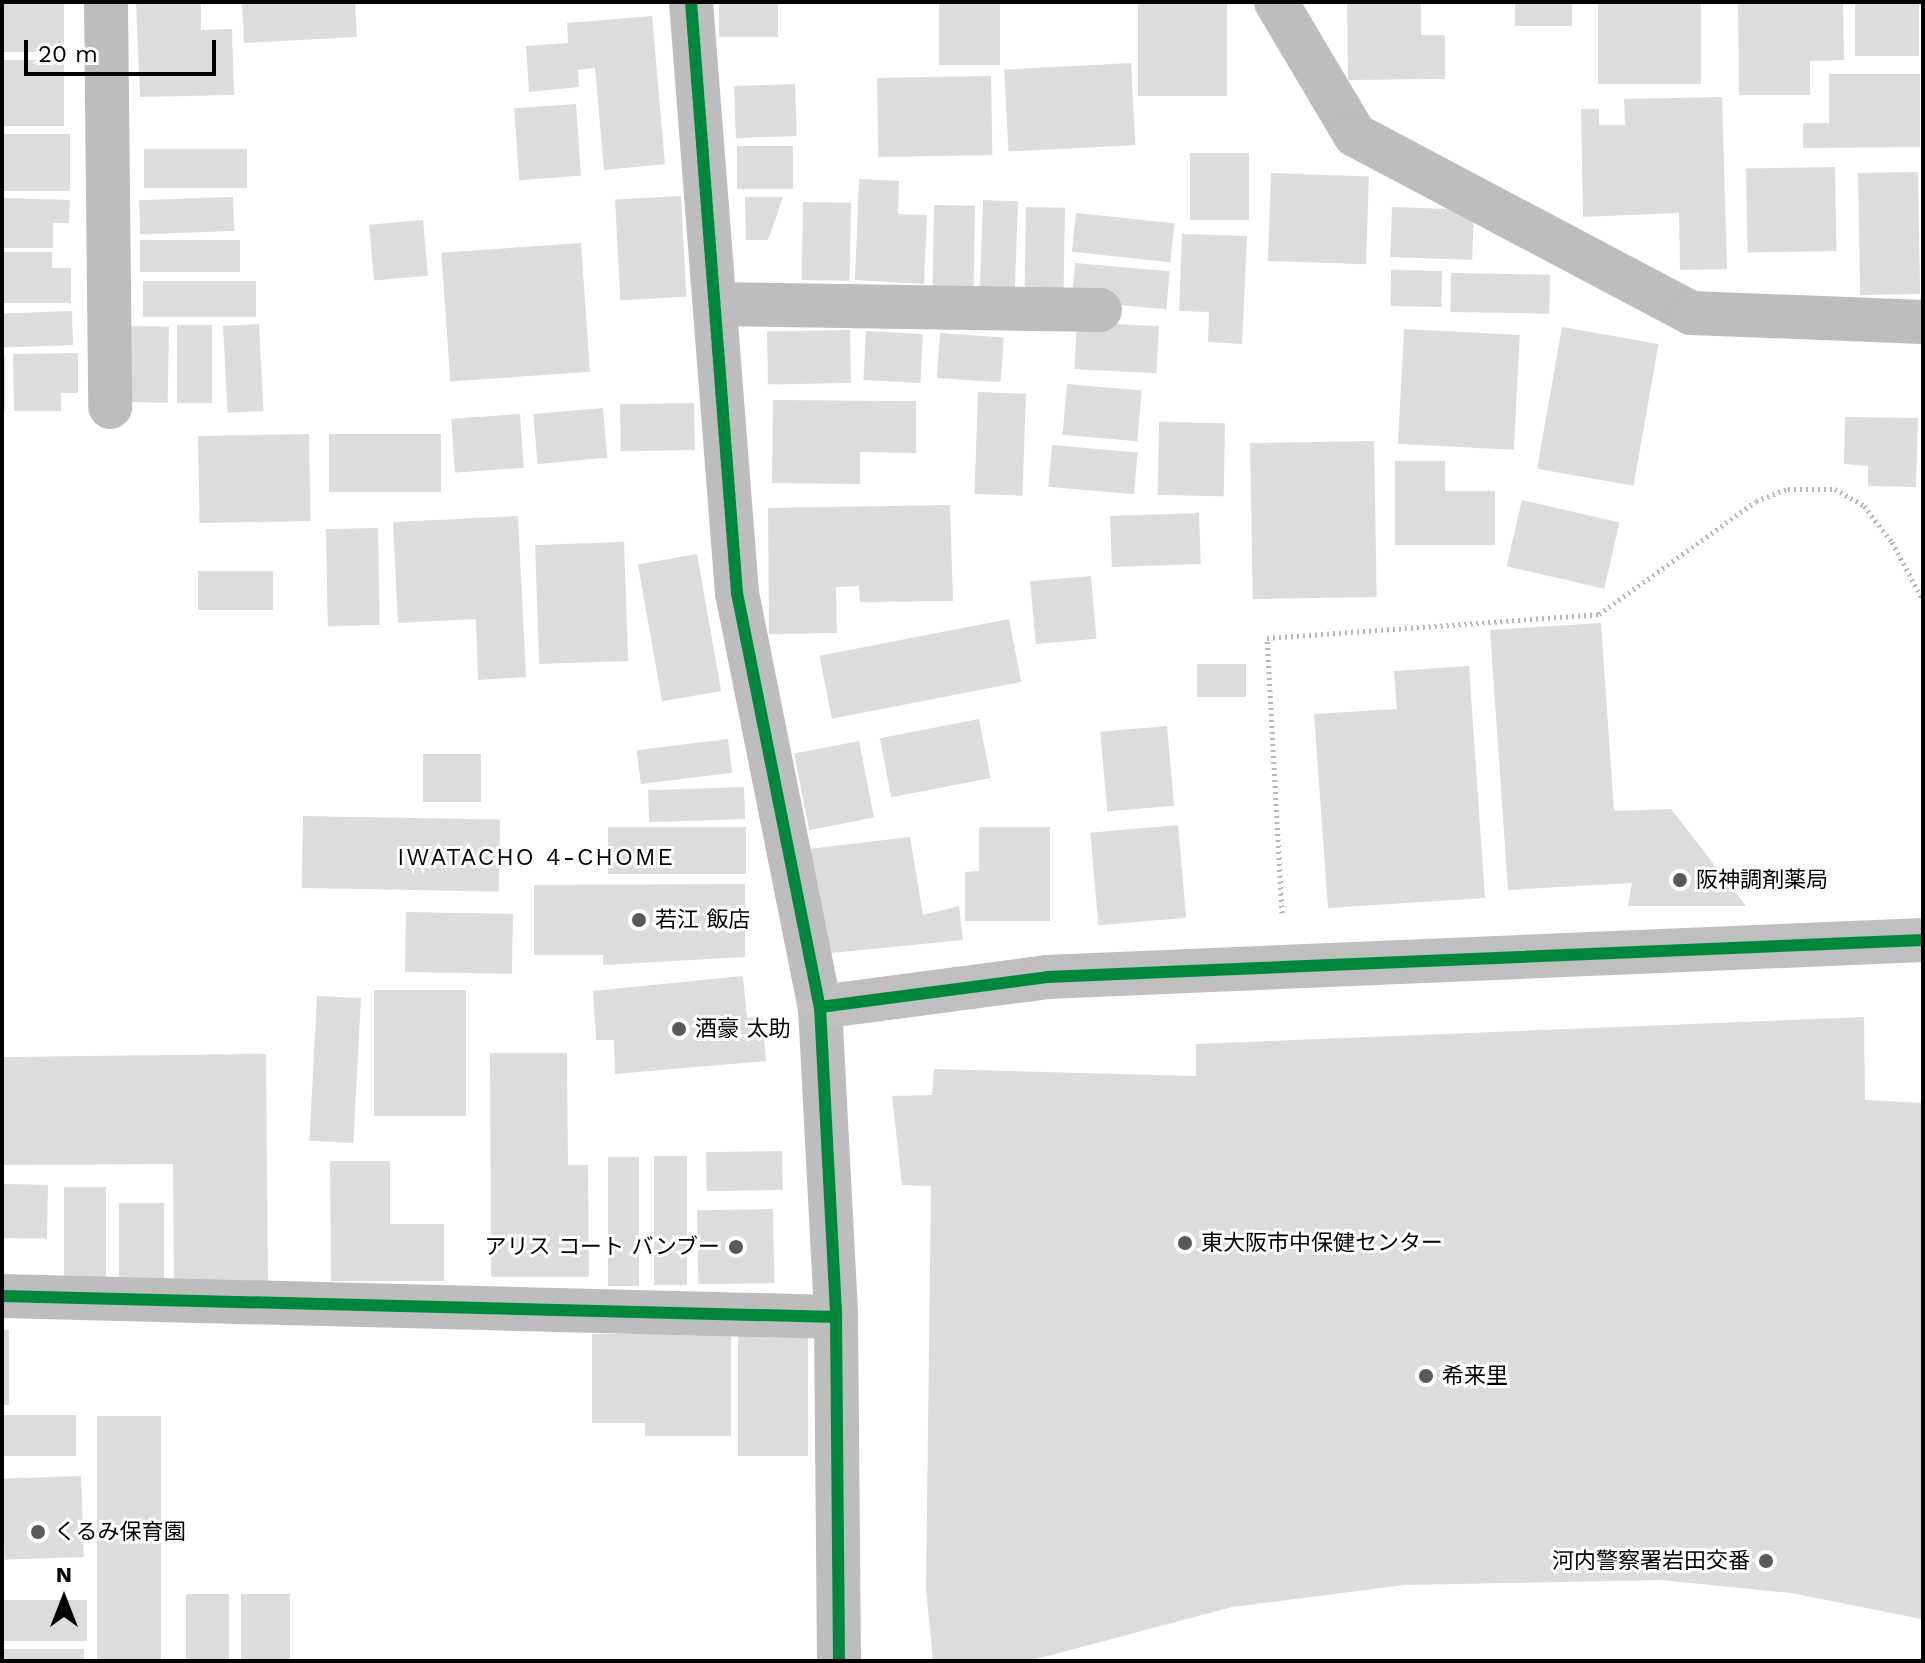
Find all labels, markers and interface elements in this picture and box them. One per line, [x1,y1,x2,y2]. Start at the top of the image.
scale bar [28,24,220,74]
text: 20 m [38,40,98,68]
district label: IWATACHO 4-CHOME [397,844,675,872]
place label: 阪神調剤薬局 [1696,867,1828,893]
marker: 阪神調剤薬局 [1671,871,1689,889]
place label: 若江 飯店 [655,907,751,933]
marker: 若江 飯店 [630,911,648,929]
place label: 酒豪 太助 [695,1016,791,1042]
marker: 酒豪 太助 [670,1020,688,1038]
place label: 東大阪市中保健センター [1201,1230,1443,1256]
place label: アリス コート バンブー [485,1234,720,1260]
marker: 東大阪市中保健センター [1176,1234,1194,1252]
marker: アリス コート バンブー [727,1238,745,1256]
place label: 希来里 [1442,1363,1508,1389]
marker: 希来里 [1417,1367,1435,1385]
place label: くるみ保育園 [54,1519,186,1545]
marker: くるみ保育園 [29,1523,47,1541]
place label: 河内警察署岩田交番 [1552,1548,1750,1574]
marker: 河内警察署岩田交番 [1757,1552,1775,1570]
north arrow [24,1559,104,1639]
text: N [56,1562,72,1587]

